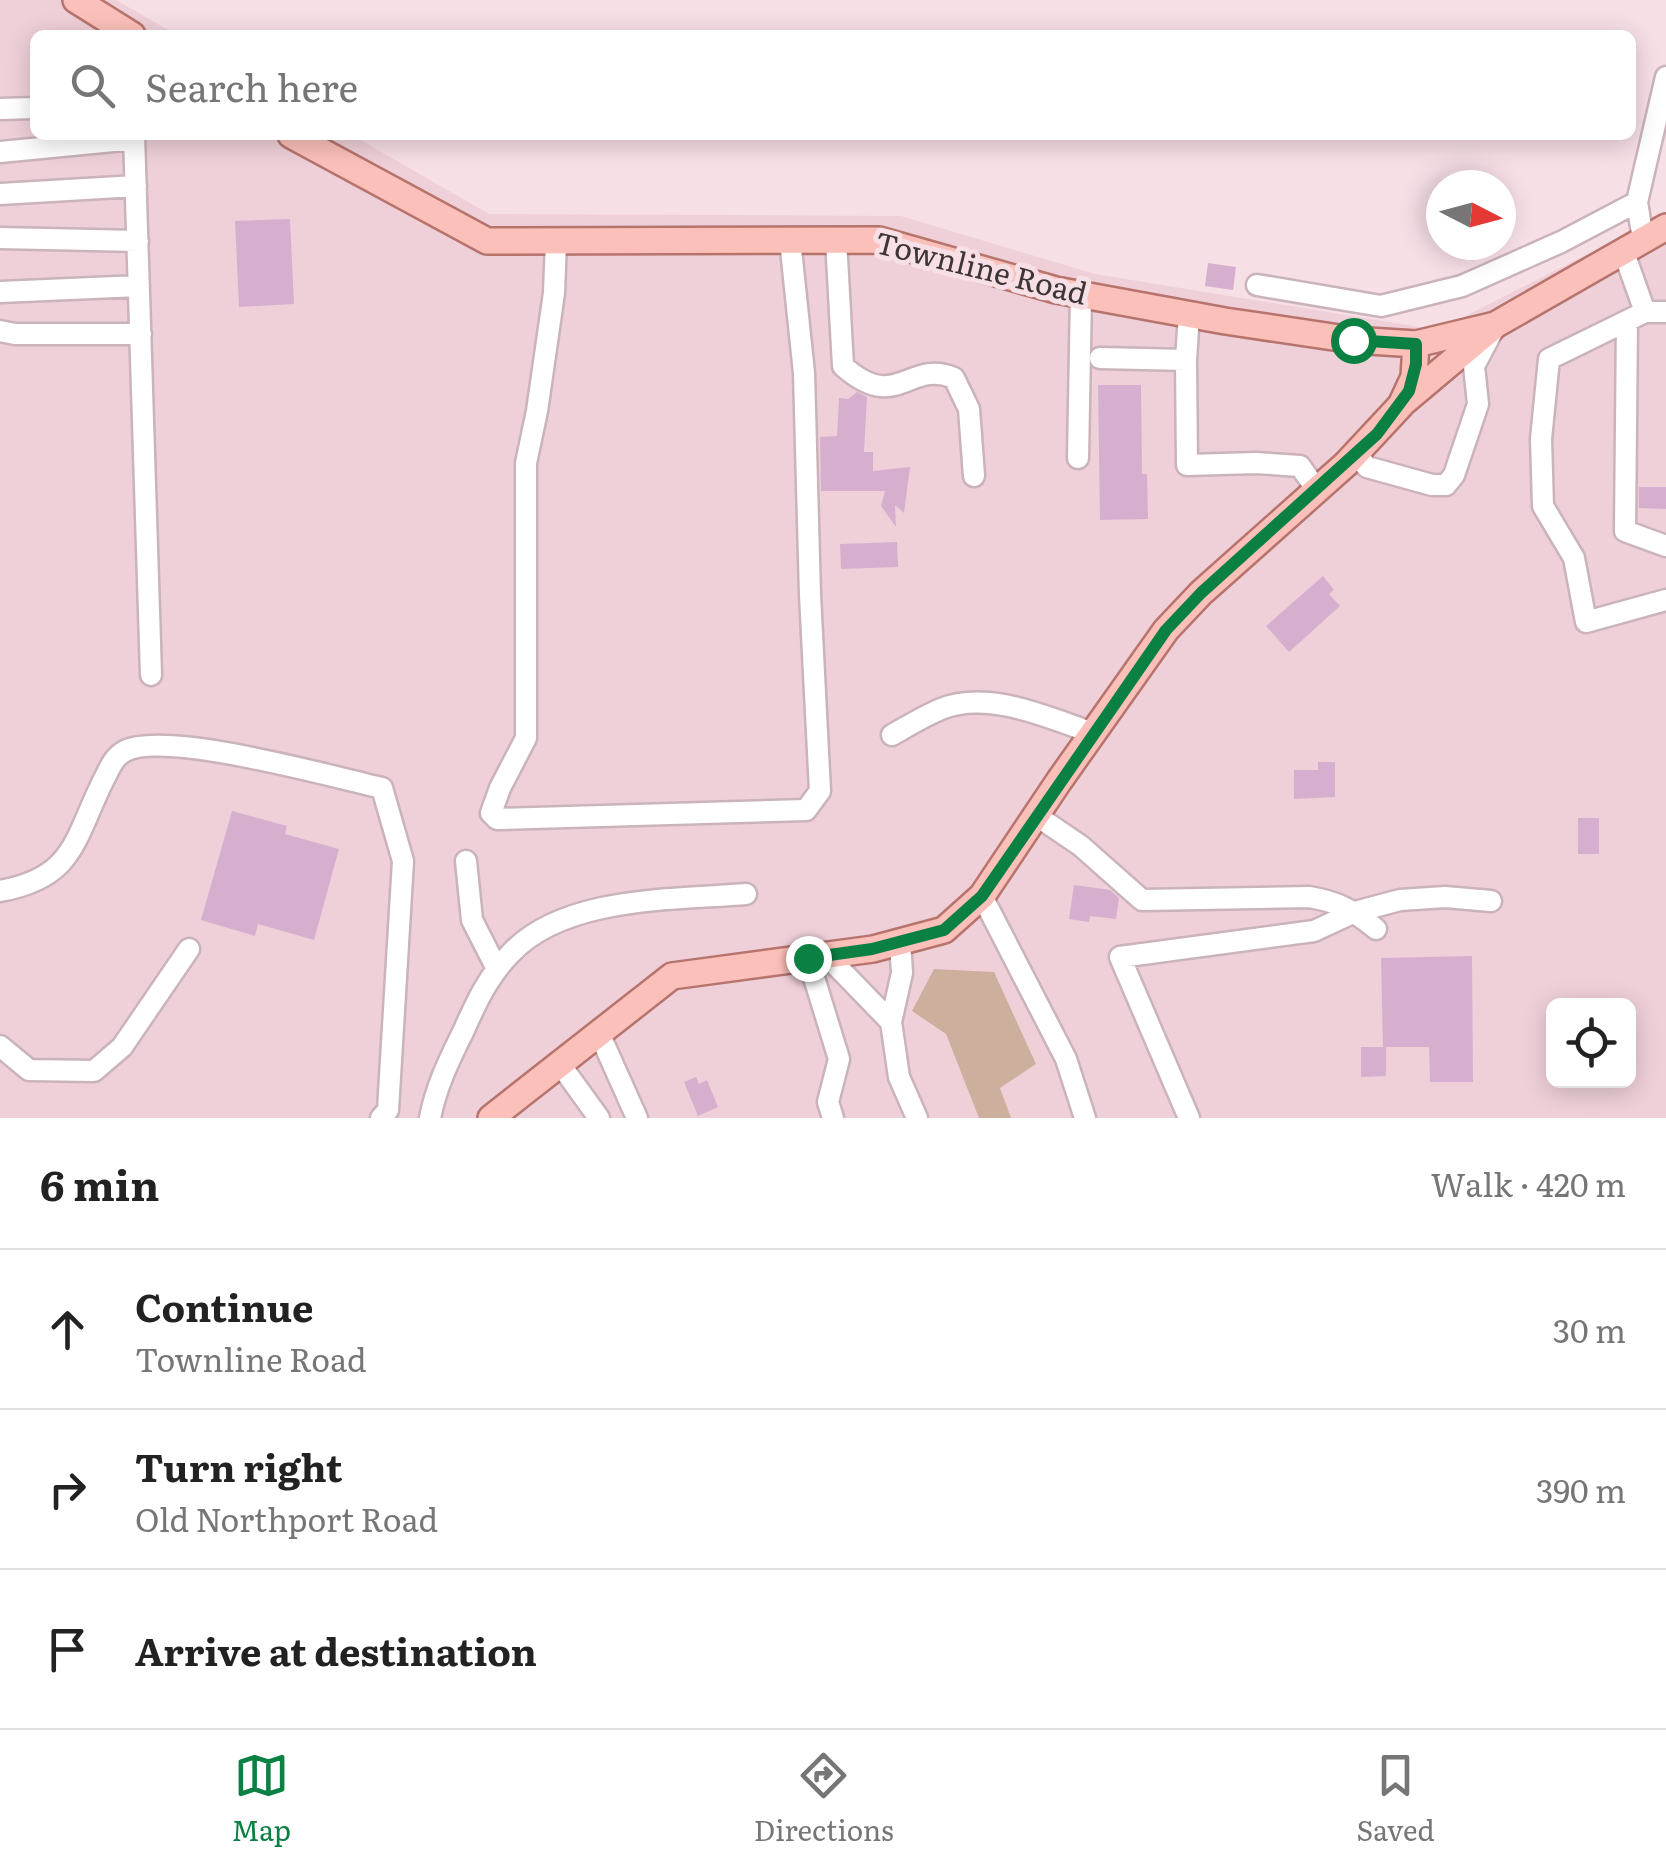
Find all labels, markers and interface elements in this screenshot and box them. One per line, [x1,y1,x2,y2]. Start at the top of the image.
search box [30,30,1636,140]
text: Search here [145,57,358,114]
icon: search [65,58,120,113]
north arrow [1426,170,1516,260]
street label: Townline Road [871,218,1092,314]
route start [1331,318,1377,364]
route end [786,936,832,982]
map controls [1546,998,1636,1088]
button: locate [1546,998,1636,1088]
text: 6 min [40,1152,159,1214]
text: Walk · 420 m [1431,1159,1626,1207]
text: Continue [135,1277,313,1334]
icon: ahead [40,1302,95,1357]
text: 30 m [1553,1305,1626,1353]
text: Townline Road [135,1334,367,1382]
text: Turn right [135,1437,342,1494]
icon: right [40,1462,95,1517]
text: 390 m [1536,1465,1626,1513]
text: Old Northport Road [135,1494,438,1542]
text: Arrive at destination [135,1621,537,1678]
icon: arrive [40,1622,95,1677]
tab: Map [231,1748,291,1850]
tab: Directions [754,1748,894,1850]
tab: Saved [1357,1748,1435,1850]

